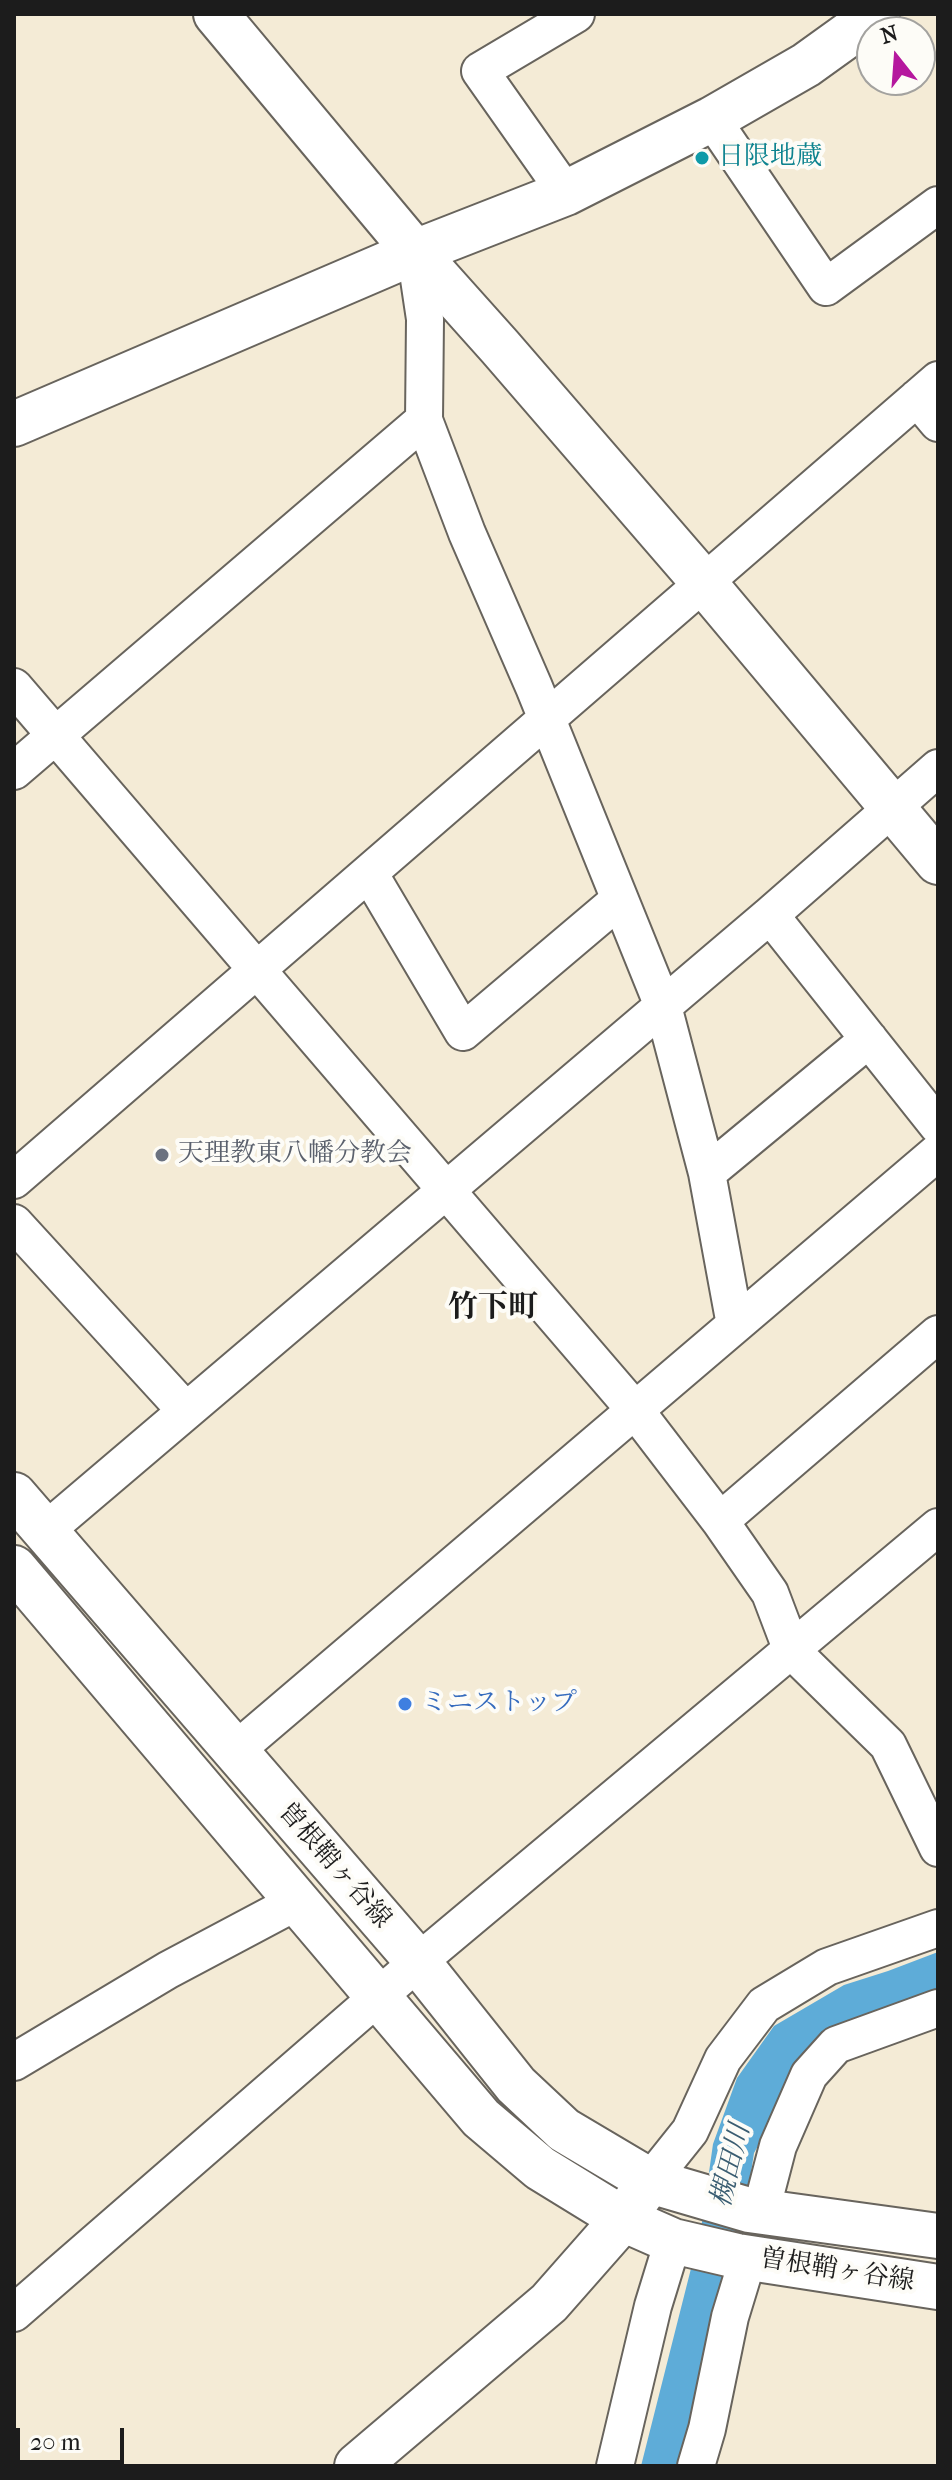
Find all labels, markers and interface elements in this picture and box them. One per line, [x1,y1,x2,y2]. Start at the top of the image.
north arrow [856,16,936,96]
text: N [878,20,901,50]
place label: 日限地蔵 [718,142,822,174]
marker: 日限地蔵 [693,149,711,167]
place label: 天理教東八幡分教会 [178,1139,412,1171]
marker: 天理教東八幡分教会 [153,1146,171,1164]
district label: 竹下町 [448,1291,538,1327]
place label: ミニストップ [421,1688,577,1720]
marker: ミニストップ [396,1695,414,1713]
street label: 曽根鞘ヶ谷線 [271,1797,397,1935]
water label: 槻田川 [706,2121,758,2211]
street label: 曽根鞘ヶ谷線 [758,2243,916,2299]
scale bar [20,2412,128,2462]
text: 20 m [30,2428,81,2456]

